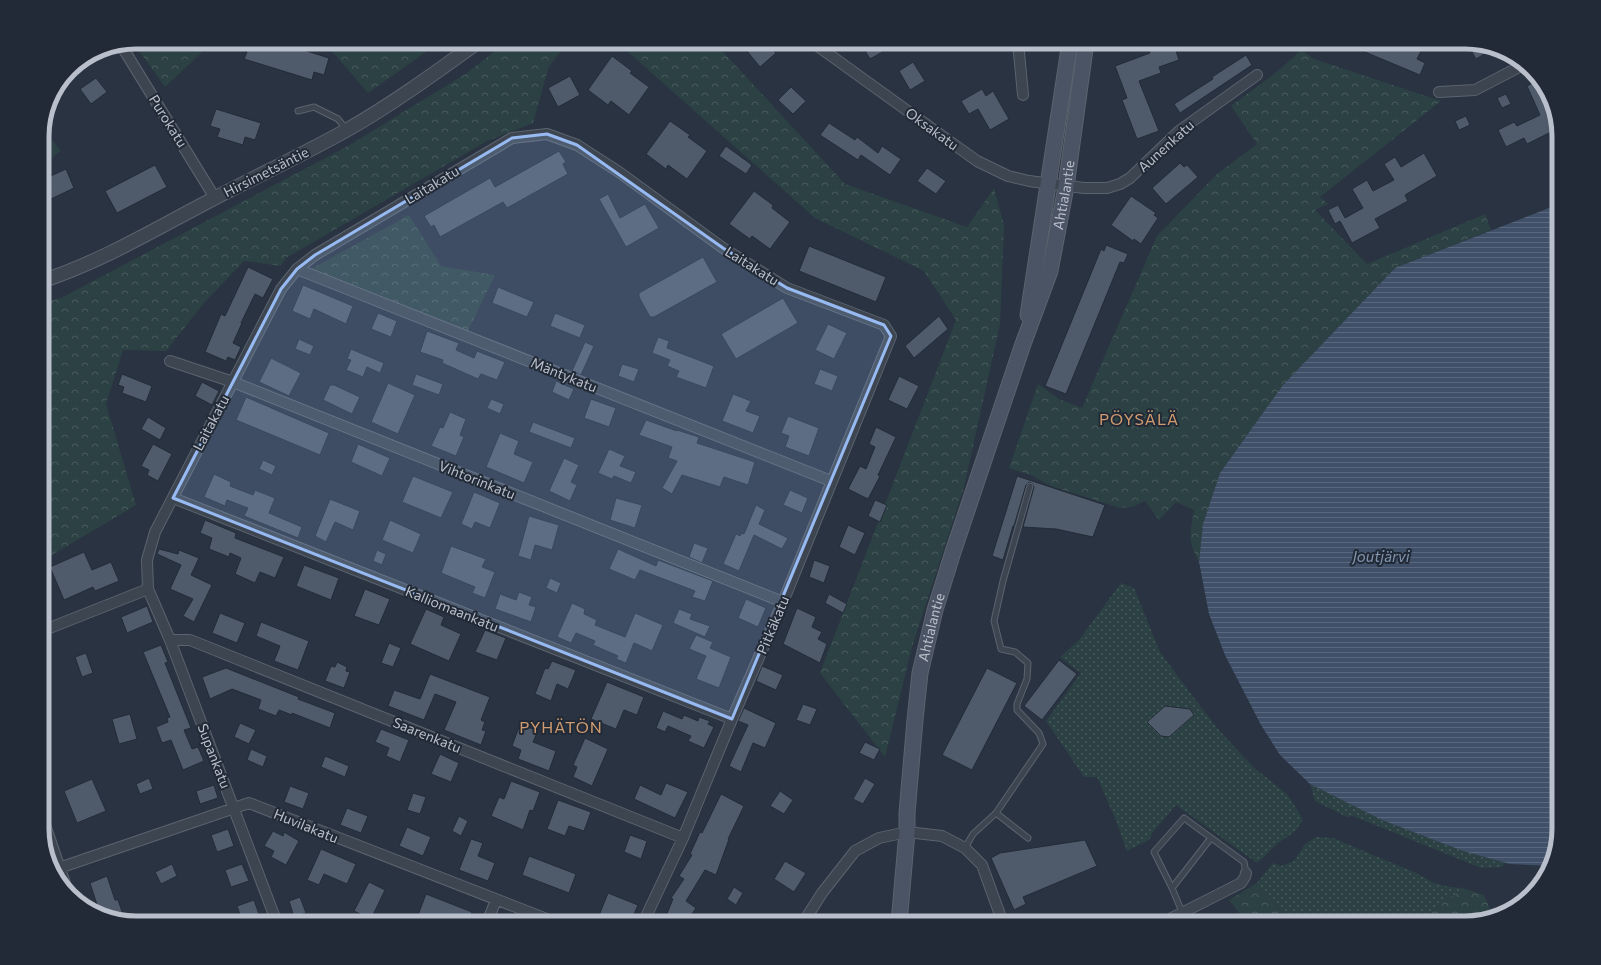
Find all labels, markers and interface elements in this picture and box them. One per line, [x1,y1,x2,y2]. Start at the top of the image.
street label: Purokatu [146,91,191,150]
street label: Oksakatu [903,104,962,153]
street label: Aunenkatu [1134,116,1197,175]
street label: Hirsimetsäntie [220,143,311,200]
street label: Ahtialantie [1049,159,1078,231]
street label: Laitakatu [401,162,462,207]
street label: Laitakatu [722,242,782,289]
street label: Mäntykatu [529,354,600,396]
street label: Laitakatu [189,392,232,453]
district label: PÖYSÄLÄ [1099,409,1179,428]
street label: Vihtorinkatu [436,456,518,503]
water label: Joutjärvi [1351,547,1411,565]
street label: Kalliomaankatu [403,582,501,635]
street label: Ahtialantie [914,591,948,663]
street label: Pitkäkatu [753,593,792,656]
street label: Saarenkatu [391,713,464,756]
district label: PYHÄTÖN [519,717,603,736]
street label: Supankatu [194,721,235,791]
street label: Huvilakatu [271,805,341,846]

